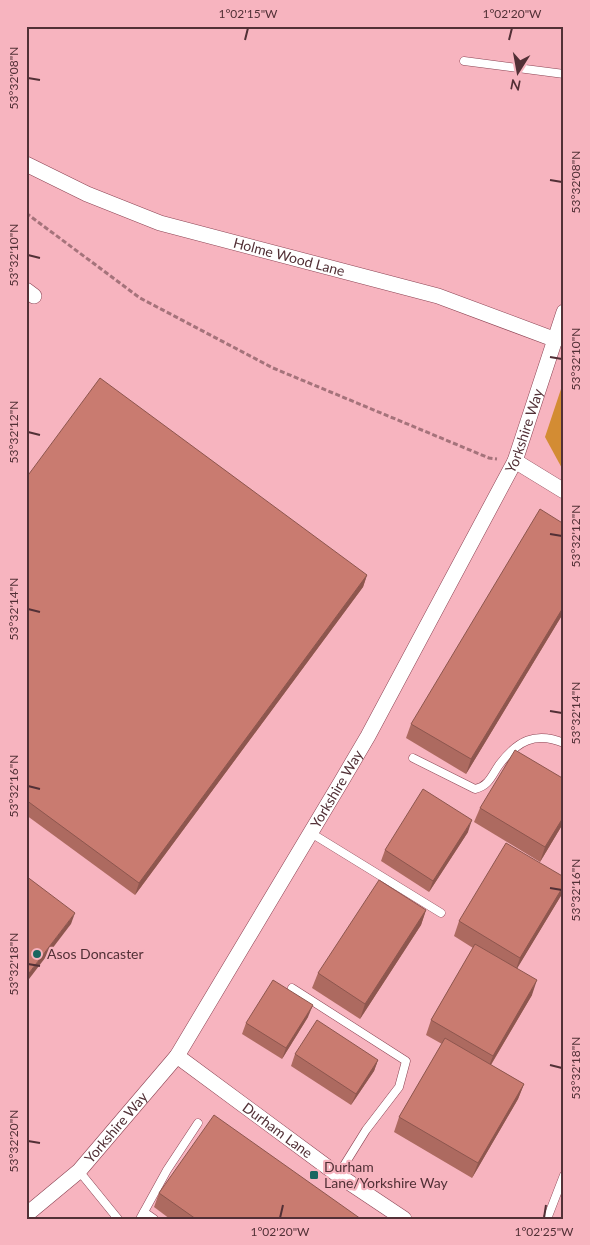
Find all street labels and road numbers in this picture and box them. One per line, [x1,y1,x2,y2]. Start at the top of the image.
street label: Holme Wood Lane [232,234,347,279]
street label: Yorkshire Way [501,386,546,476]
street label: Yorkshire Way [306,746,366,831]
street label: Yorkshire Way [81,1088,151,1166]
street label: Durham Lane [239,1098,316,1161]

